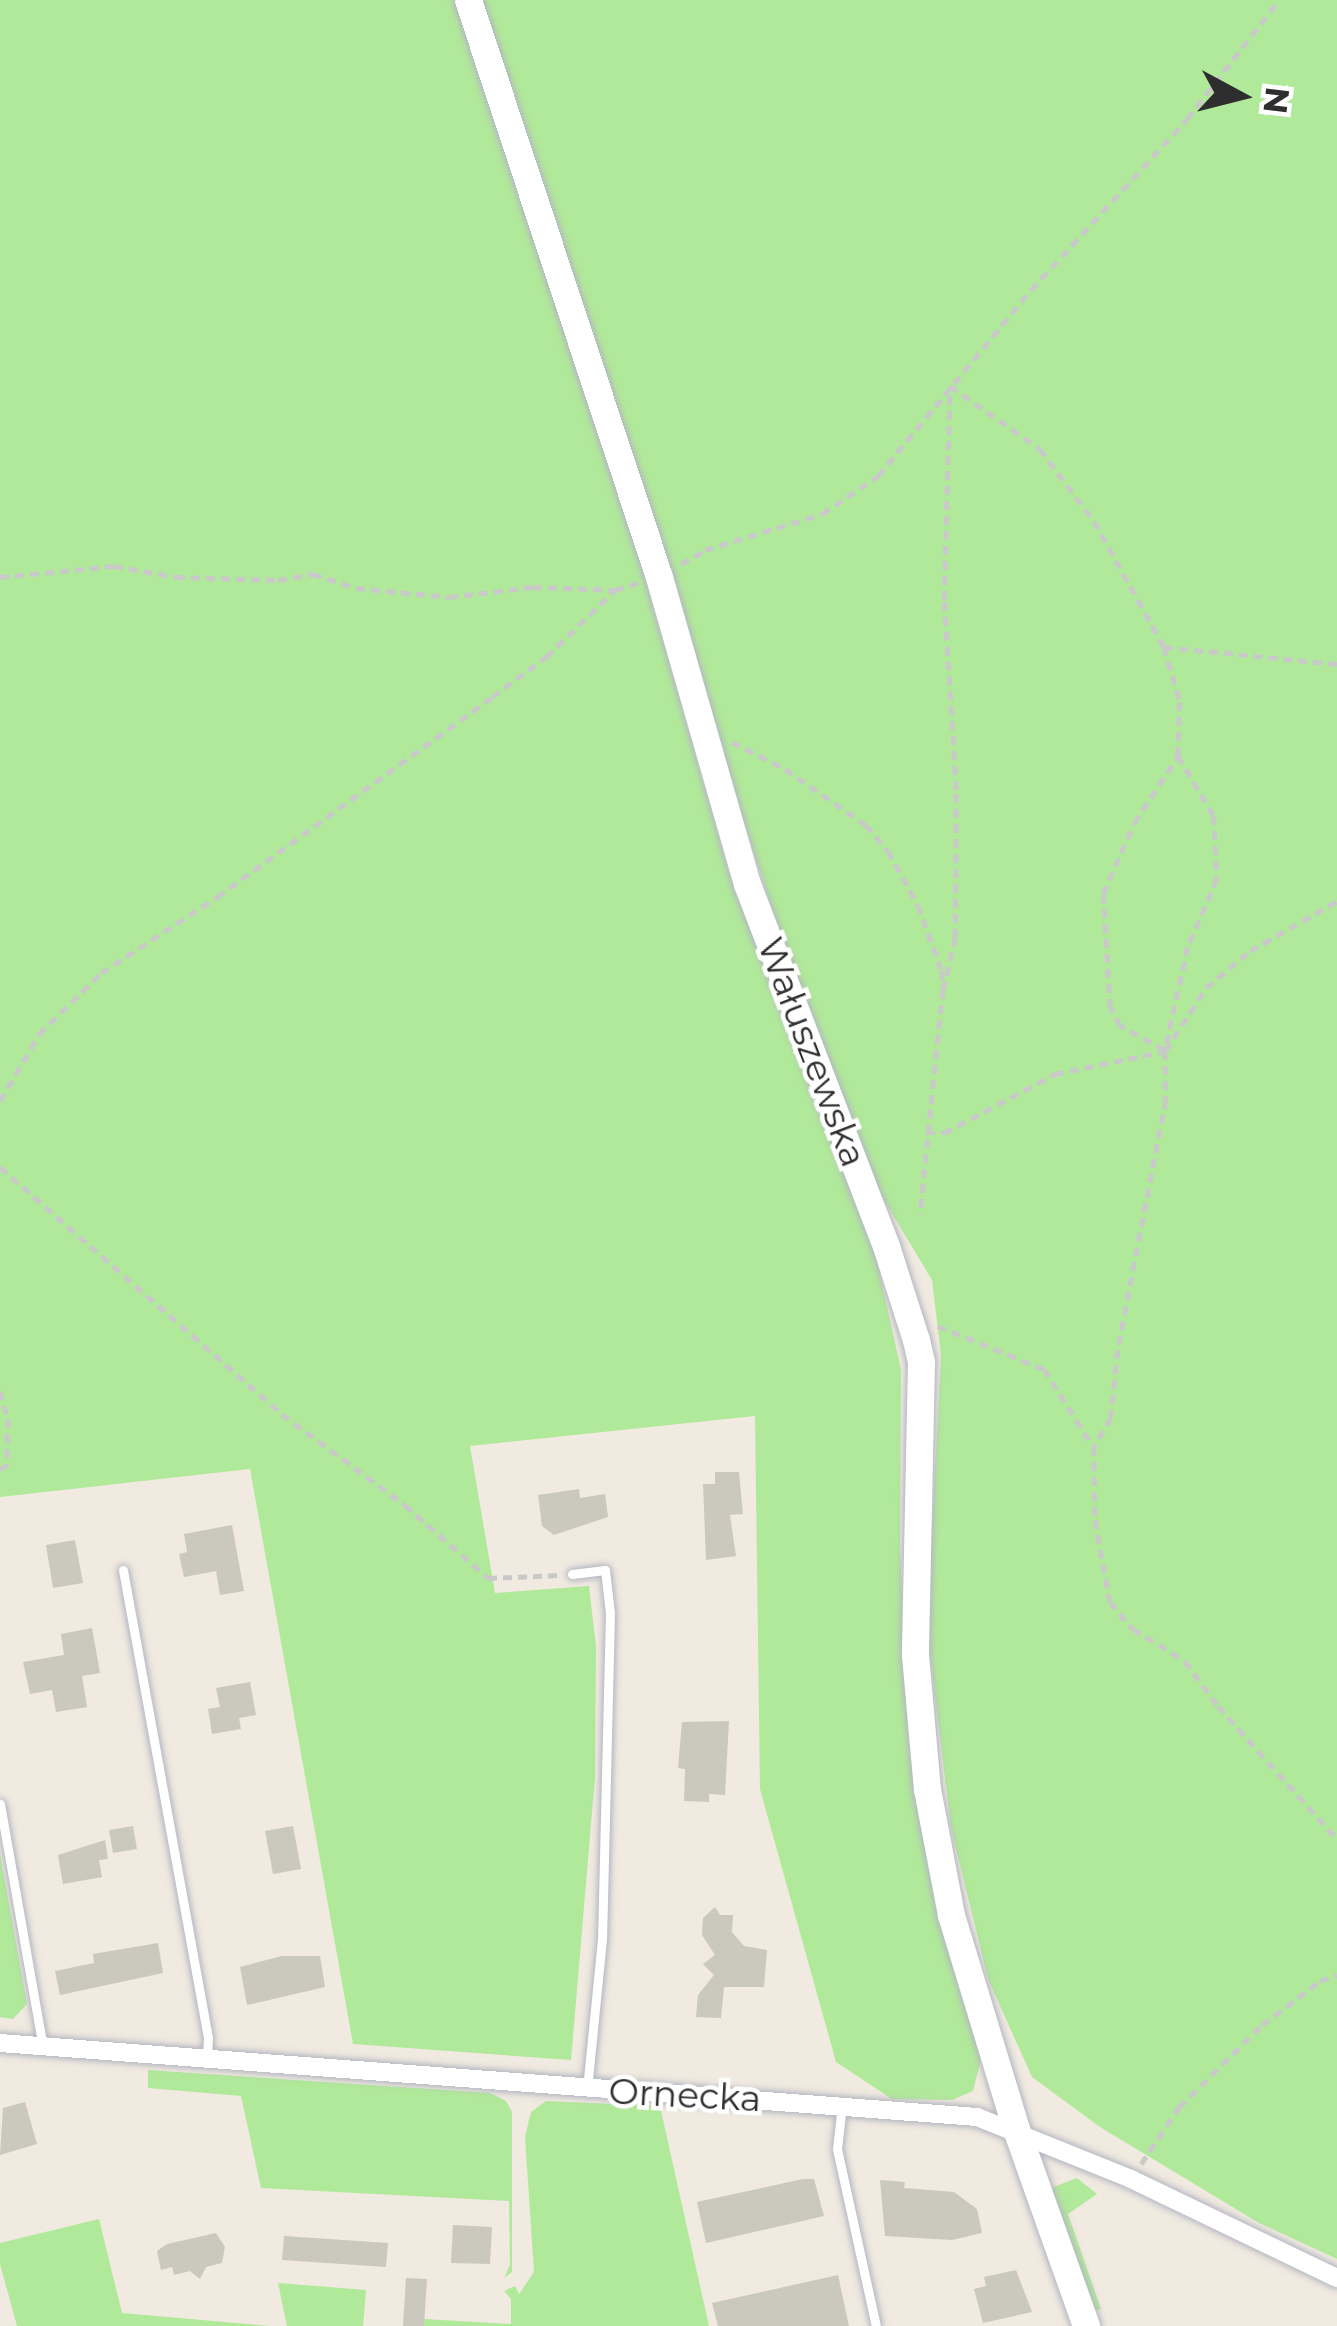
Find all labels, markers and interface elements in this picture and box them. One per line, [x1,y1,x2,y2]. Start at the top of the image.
north arrow [1181,36,1301,156]
text: N [1255,85,1298,116]
street label: Wałuszewska [748,931,876,1173]
street label: Ornecka [608,2069,762,2121]

